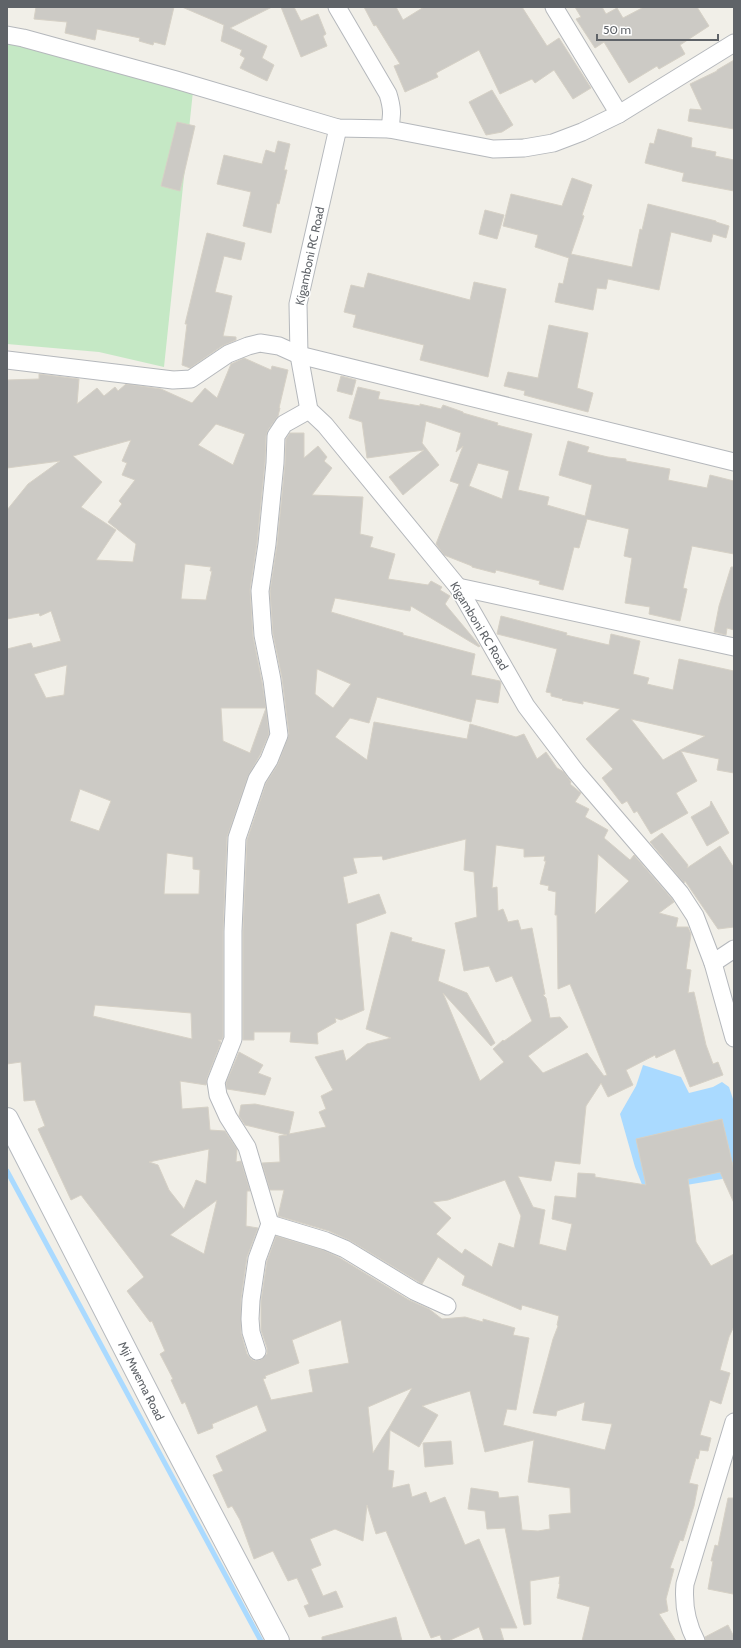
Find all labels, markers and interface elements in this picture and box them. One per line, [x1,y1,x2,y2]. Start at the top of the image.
scale bar [597,16,718,42]
text: 50 m [603,22,631,37]
street label: Kigamboni RC Road [292,205,327,307]
street label: Kigamboni RC Road [447,579,512,673]
street label: Mji Mwema Road [115,1339,168,1423]

